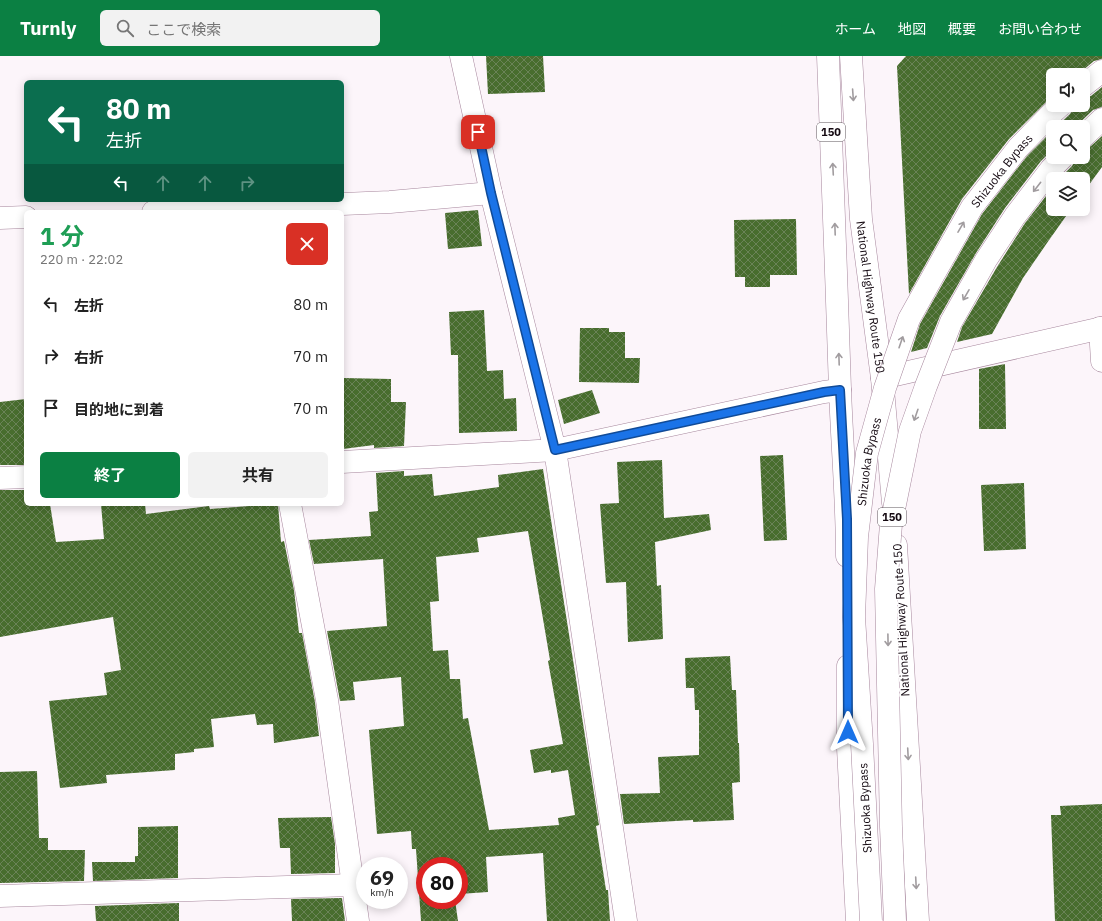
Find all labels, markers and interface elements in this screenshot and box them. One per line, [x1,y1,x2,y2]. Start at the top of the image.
search box [100,10,380,46]
text: Turnly [20,16,76,40]
icon: search [114,17,136,39]
text: ここで検索 [146,20,221,39]
text: ホーム [834,20,876,38]
text: 地図 [898,20,926,38]
text: 概要 [948,20,976,38]
text: お問い合わせ [998,20,1082,38]
map controls [1046,68,1090,216]
button: sound [1046,68,1090,112]
one-way arrow [850,88,857,101]
text: 80 m [106,90,171,127]
icon: left [40,96,92,148]
pin [461,115,495,149]
button: search [1046,120,1090,164]
icon: arrive [467,121,489,143]
road number: 150 [817,123,845,141]
text: 左折 [106,129,142,152]
street label: Shizuoka Bypass [967,130,1035,210]
one-way arrow [829,163,836,176]
icon: left [110,172,132,194]
icon: ahead [152,172,174,194]
icon: ahead [194,172,216,194]
icon: right [236,172,258,194]
button: layers [1046,172,1090,216]
one-way arrow [1033,181,1042,192]
text: 1 分 [40,220,84,252]
street label: National Highway Route 150 [854,220,889,374]
one-way arrow [957,221,965,233]
button: close [286,223,328,265]
one-way arrow [831,223,839,236]
text: 220 m · 22:02 [40,251,123,268]
one-way arrow [962,289,970,301]
icon: left [40,293,62,315]
text: 80 m [293,295,328,314]
text: 左折 [74,296,104,315]
one-way arrow [898,336,905,349]
icon: right [40,345,62,367]
text: 70 m [293,347,328,366]
text: 右折 [74,348,104,367]
one-way arrow [835,353,843,366]
icon: arrive [40,397,62,419]
text: 70 m [293,399,328,418]
text: 目的地に到着 [74,400,164,419]
one-way arrow [912,408,919,421]
street label: Shizuoka Bypass [853,415,884,507]
button: 終了 [40,452,180,498]
button: 共有 [188,452,328,498]
road number: 150 [878,508,906,526]
street label: National Highway Route 150 [890,543,912,697]
one-way arrow [884,633,891,646]
position arrow [827,711,869,753]
one-way arrow [905,747,912,760]
street label: Shizuoka Bypass [855,762,875,853]
speed limit sign: 80 [416,857,468,909]
text: 69 [370,864,394,891]
one-way arrow [912,876,919,889]
text: km/h [370,886,394,899]

